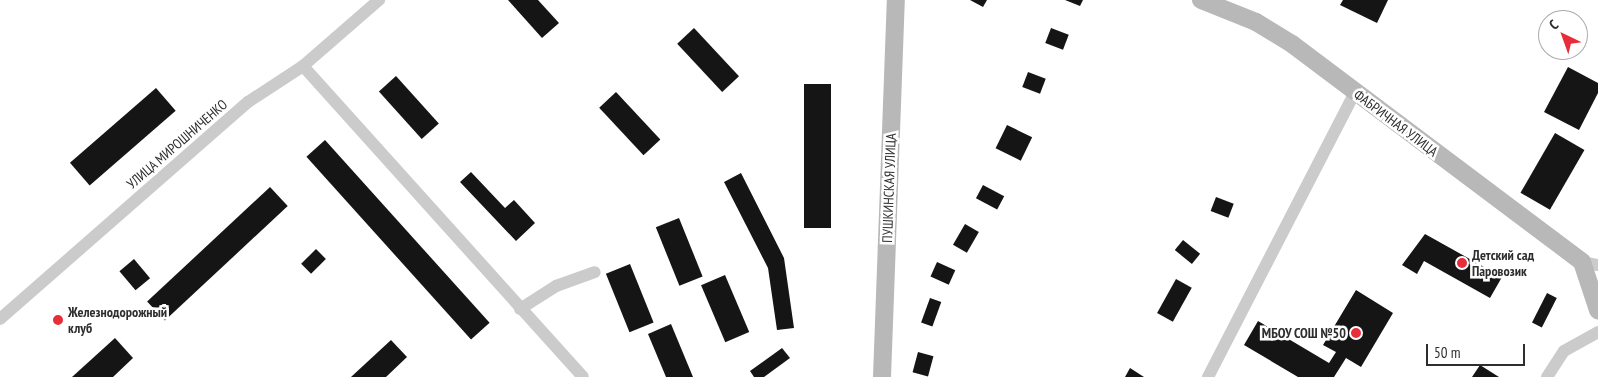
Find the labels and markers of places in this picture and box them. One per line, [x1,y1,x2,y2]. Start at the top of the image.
place label: Детский сад Паровозик [1472,247,1534,280]
marker: Детский сад Паровозик [1456,257,1468,269]
place label: Железнодорожный клуб [68,304,167,336]
marker: Железнодорожный клуб [52,314,64,326]
place label: МБОУ СОШ №50 [1261,325,1346,341]
marker: МБОУ СОШ №50 [1350,327,1362,339]

